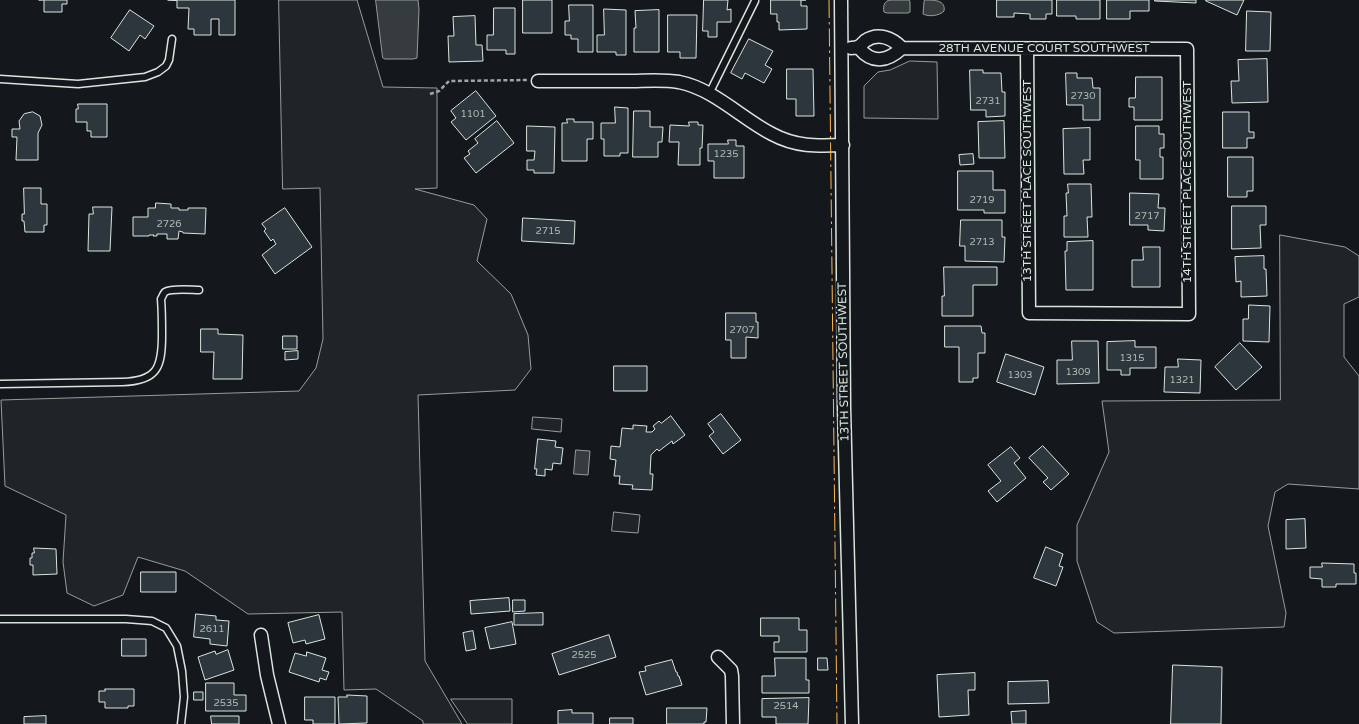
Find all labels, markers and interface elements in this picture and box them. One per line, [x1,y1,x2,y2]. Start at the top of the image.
street label: 28TH AVENUE COURT SOUTHWEST [938,42,1150,56]
street label: 13TH STREET PLACE SOUTHWEST [1021,80,1035,282]
street label: 14TH STREET PLACE SOUTHWEST [1181,81,1195,283]
house number: 2730 [1070,90,1096,102]
house number: 2731 [975,95,1001,107]
house number: 1101 [460,108,486,120]
house number: 1235 [713,148,739,160]
house number: 2719 [969,194,995,206]
house number: 2717 [1134,210,1160,222]
house number: 2726 [156,218,182,230]
house number: 2715 [535,225,561,237]
house number: 2713 [969,236,995,248]
street label: 13TH STREET SOUTHWEST [835,282,853,442]
house number: 2707 [729,324,755,336]
house number: 1315 [1119,352,1145,364]
house number: 1309 [1065,366,1091,378]
house number: 1303 [1007,369,1033,381]
house number: 1321 [1169,374,1195,386]
house number: 2611 [199,623,225,635]
house number: 2525 [571,649,597,661]
house number: 2535 [213,697,239,709]
house number: 2514 [773,700,799,712]

